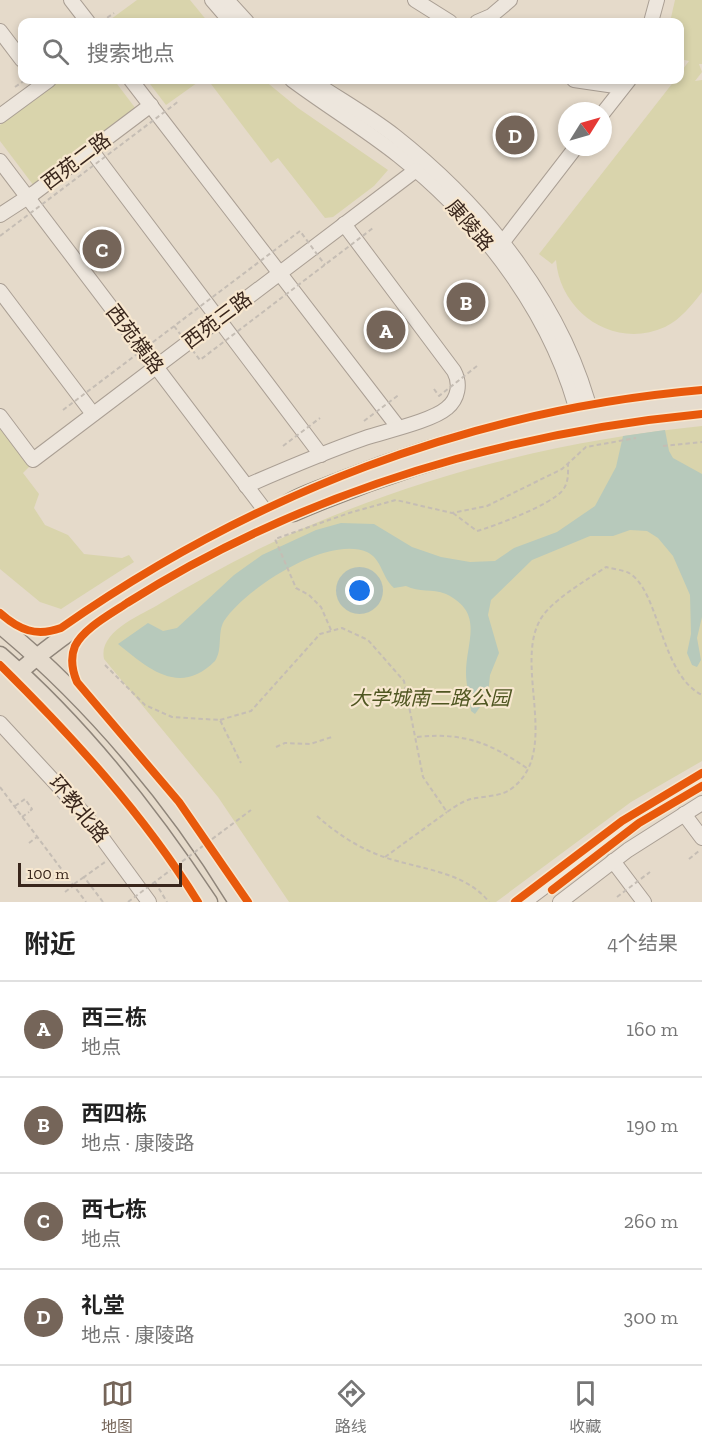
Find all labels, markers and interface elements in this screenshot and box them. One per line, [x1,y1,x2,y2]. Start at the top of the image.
search box [18,18,684,84]
icon: search [39,35,72,68]
text: 搜索地点 [87,40,175,67]
north arrow [558,102,612,156]
pin: D [496,112,534,158]
street label: 西苑二路 [37,127,115,195]
street label: 康陵路 [441,194,499,256]
pin: C [82,226,122,272]
pin: B [446,280,486,324]
street label: 西苑三路 [178,286,256,354]
street label: 西苑横路 [101,300,169,378]
pin: A [366,308,406,352]
your location [345,576,374,605]
park label: 大学城南二路公园 [350,686,513,710]
street label: 环教北路 [44,771,114,847]
scale bar [18,860,182,888]
text: 100 m [27,864,69,883]
text: 附近 [24,928,76,960]
text: 4个结果 [607,931,678,955]
text: 西三栋 [81,1004,147,1031]
text: A [37,1017,50,1041]
text: 160 m [626,1017,678,1041]
text: 地点 [81,1035,121,1059]
text: 西四栋 [81,1100,147,1127]
text: B [37,1113,50,1137]
text: 190 m [626,1113,678,1137]
text: 地点 · 康陵路 [81,1131,194,1155]
text: 西七栋 [81,1196,147,1223]
text: C [37,1209,50,1233]
text: 260 m [624,1209,678,1233]
text: 地点 [81,1227,121,1251]
text: 礼堂 [81,1292,125,1319]
text: D [37,1305,50,1329]
text: 300 m [623,1305,678,1329]
text: 地点 · 康陵路 [81,1323,194,1347]
tab: 地图 [101,1377,134,1437]
tab: 路线 [335,1377,368,1437]
tab: 收藏 [569,1377,602,1437]

